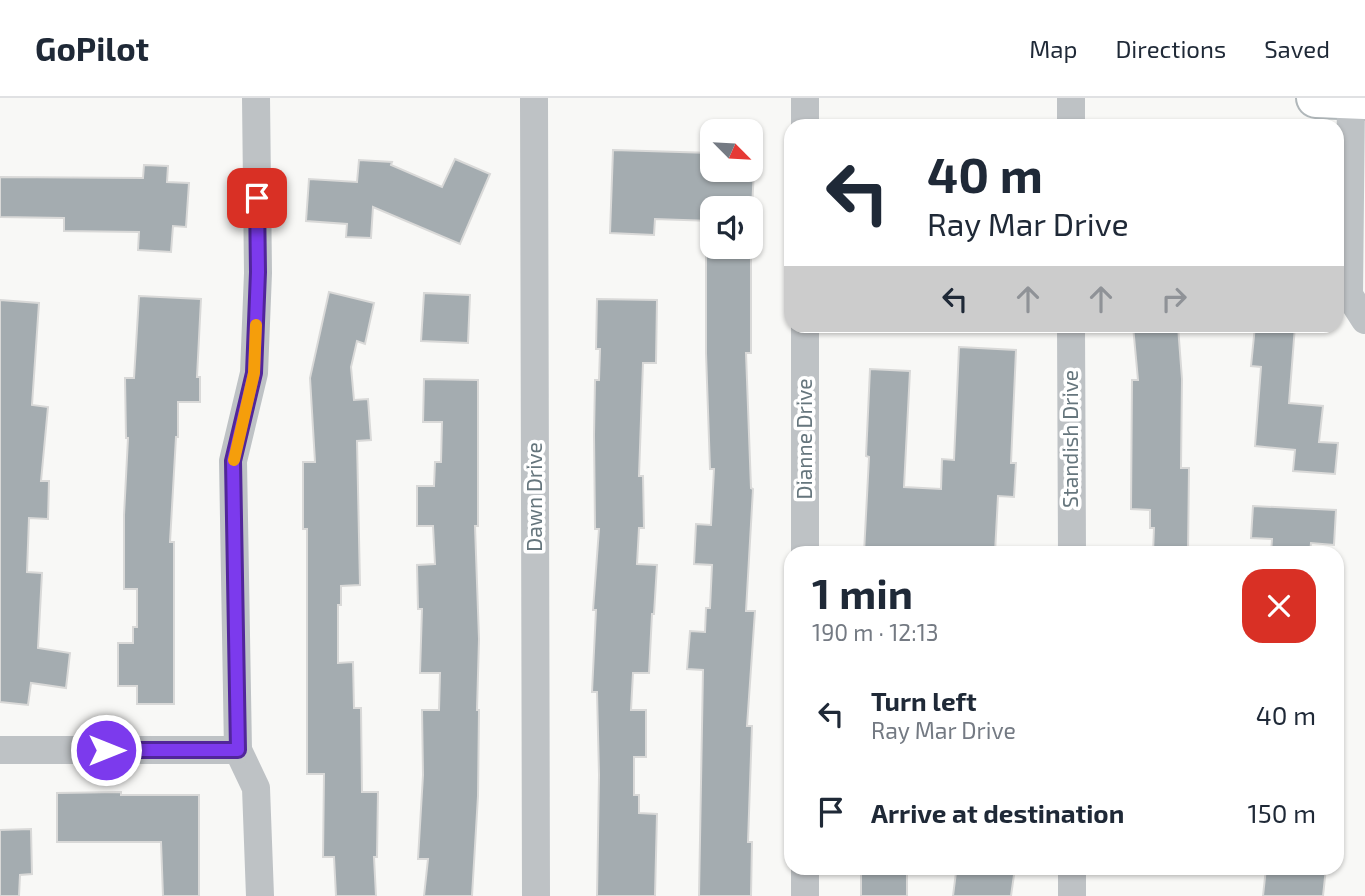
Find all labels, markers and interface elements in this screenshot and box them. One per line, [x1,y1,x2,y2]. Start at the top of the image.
text: GoPilot [35,28,149,68]
text: Map [1029,34,1077,63]
text: Directions [1115,34,1226,63]
text: Saved [1264,34,1330,63]
north arrow [700,119,763,182]
map controls [700,119,763,259]
text: 40 m [927,144,1043,203]
icon: left [812,147,903,238]
pin [227,168,287,228]
icon: arrive [238,179,276,217]
button: sound [700,196,763,259]
text: Ray Mar Drive [927,204,1129,242]
icon: left [936,280,974,318]
icon: ahead [1009,280,1047,318]
icon: ahead [1082,280,1120,318]
icon: right [1155,280,1193,318]
street label: Standish Drive [1057,370,1082,508]
street label: Dianne Drive [791,379,816,499]
street label: Dawn Drive [521,442,546,552]
text: 1 min [812,567,913,617]
button: close [1242,569,1316,643]
text: 190 m · 12:13 [812,618,939,646]
text: Turn left [871,685,977,716]
icon: left [812,695,850,733]
text: 40 m [1256,699,1316,730]
position arrow [69,713,143,787]
text: Ray Mar Drive [871,716,1016,744]
icon: arrive [812,793,850,831]
text: Arrive at destination [871,797,1124,828]
text: 150 m [1247,797,1316,828]

